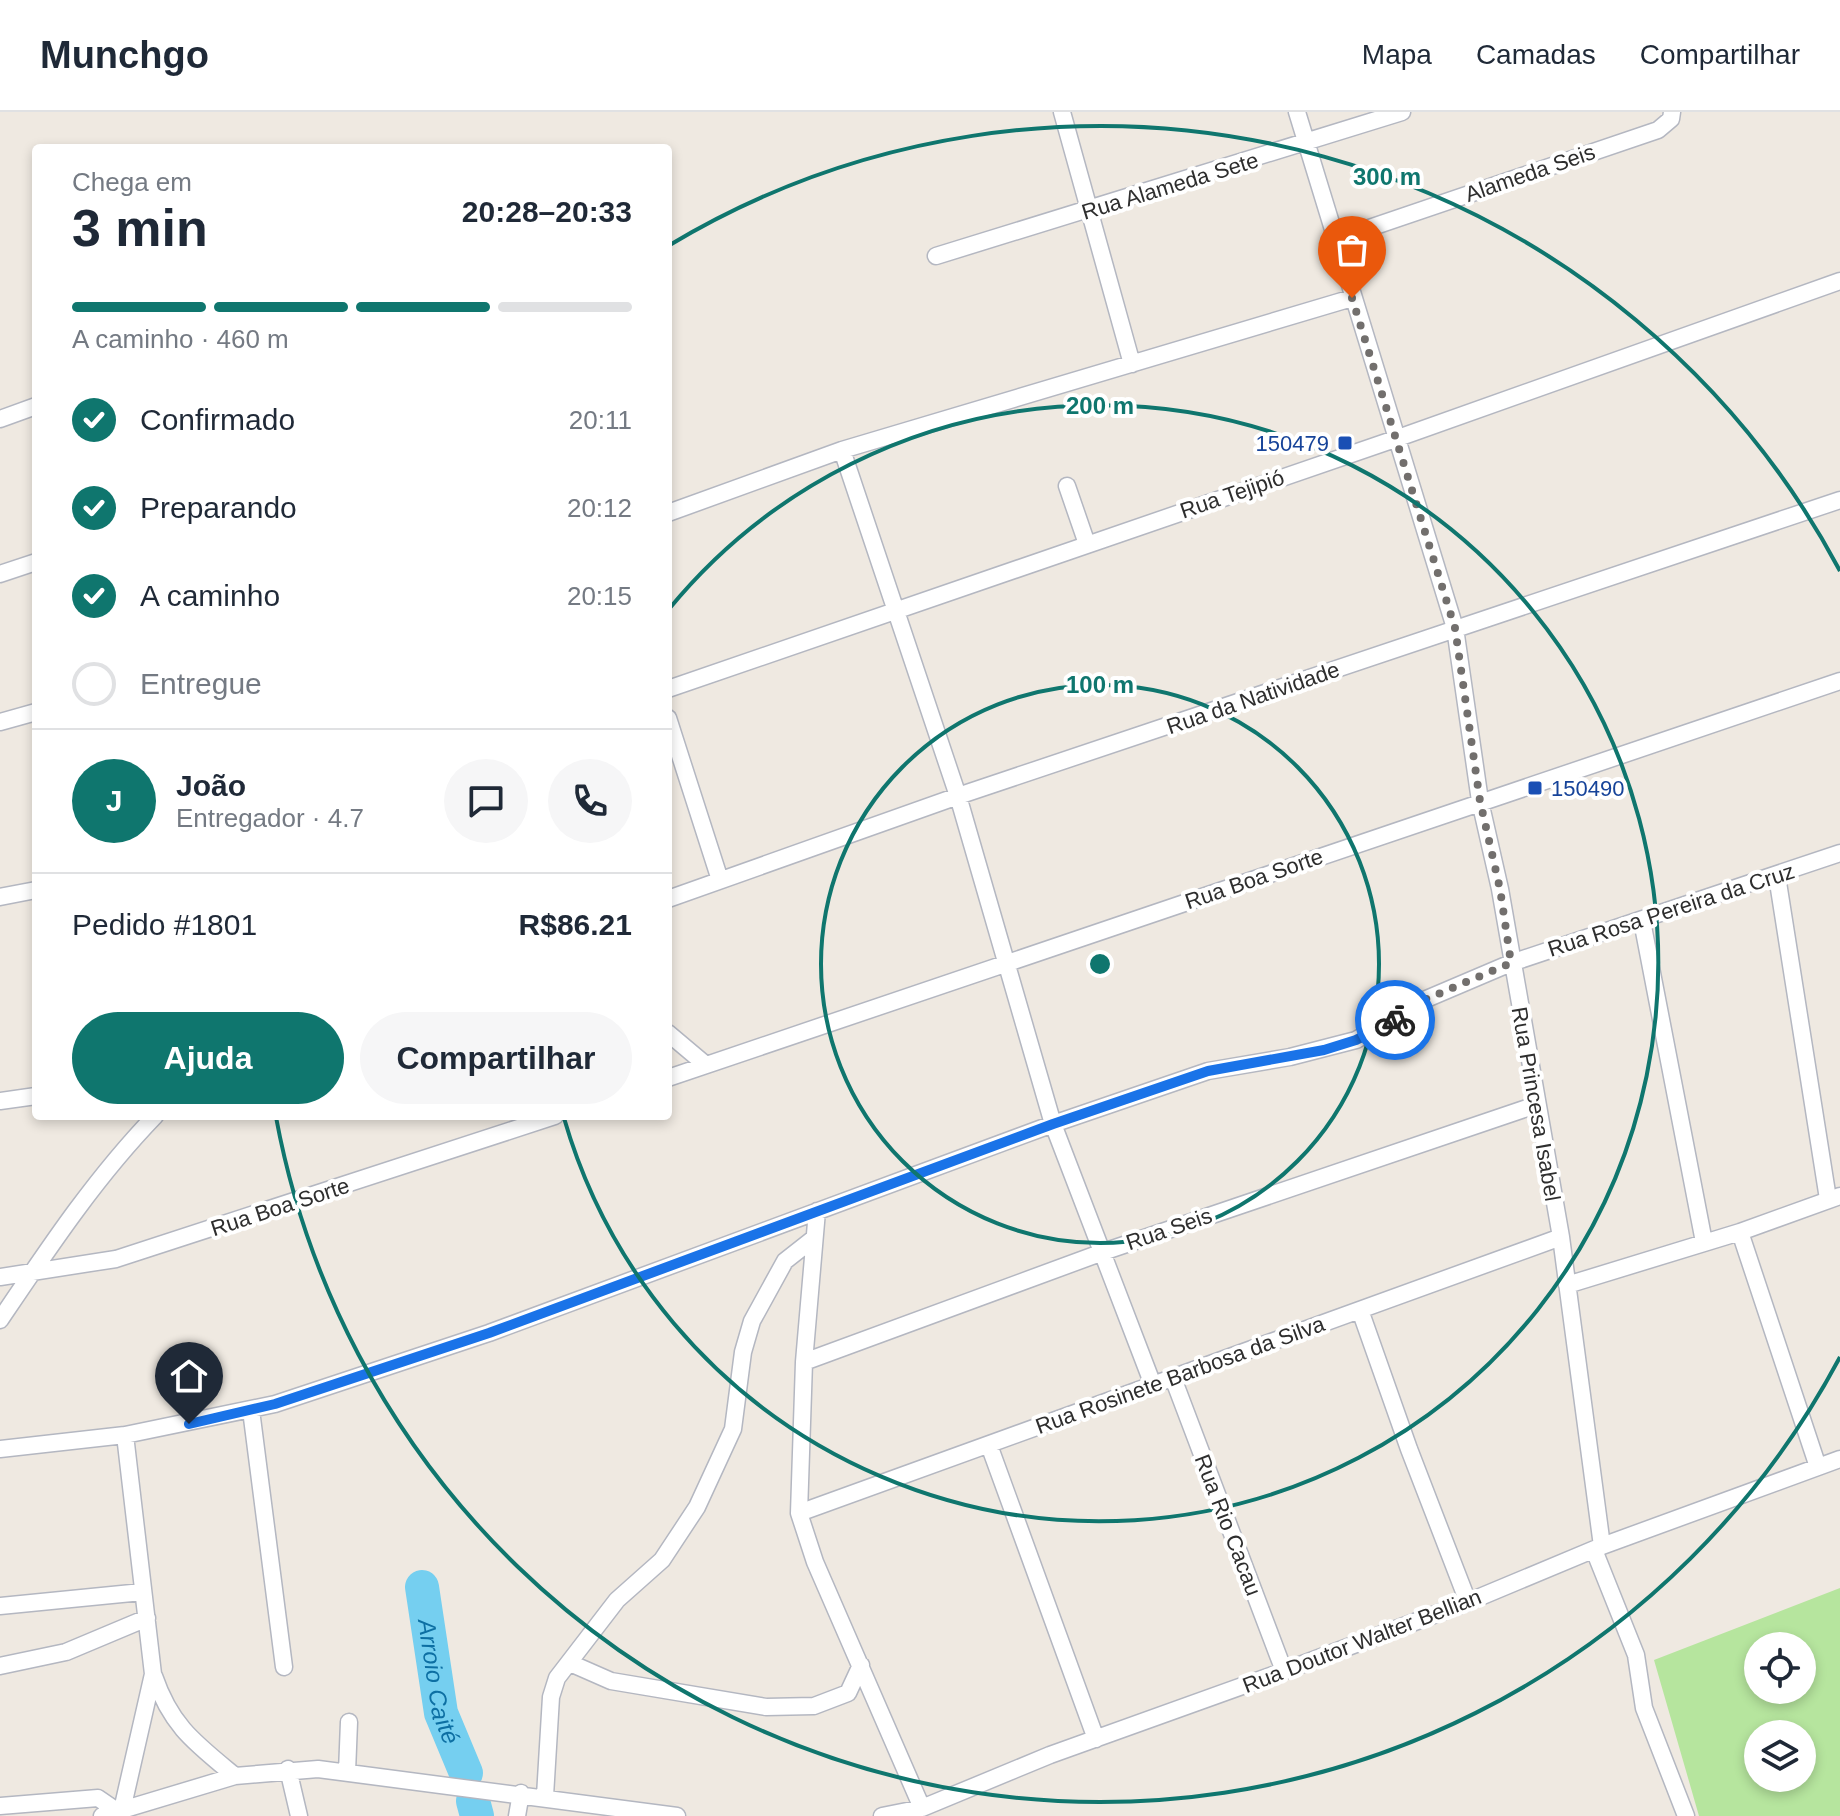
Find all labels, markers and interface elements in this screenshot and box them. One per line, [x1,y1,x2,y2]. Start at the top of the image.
text: Munchgo [40,34,209,76]
text: Mapa [1362,39,1432,70]
text: Camadas [1476,39,1596,70]
text: Compartilhar [1640,39,1800,70]
street label: Alameda Seis [1462,139,1598,207]
street label: Rua Alameda Sete [1079,147,1261,225]
text: 300 m [1353,163,1421,190]
text: Chega em [72,167,192,197]
text: 20:28–20:33 [462,195,632,228]
text: 3 min [72,199,208,257]
pin [1318,216,1386,298]
icon: bag [1330,228,1374,272]
text: A caminho · 460 m [72,324,289,354]
text: 200 m [1066,392,1134,419]
icon: check [72,398,116,442]
text: Confirmado [140,403,295,436]
text: 20:11 [569,405,632,435]
place label: 150479 [1256,431,1329,456]
marker: 150479 [1336,434,1354,452]
street label: Rua Tejipió [1177,465,1287,523]
icon: check [72,486,116,530]
text: Preparando [140,491,297,524]
text: 20:12 [567,493,632,523]
icon: check [72,574,116,618]
text: A caminho [140,579,280,612]
text: 20:15 [567,581,632,611]
street label: Rua da Natividade [1163,657,1343,739]
text: Entregue [140,667,262,700]
text: 100 m [1066,671,1134,698]
button: chat [444,759,528,843]
button: phone [548,759,632,843]
text: João [176,769,246,802]
place label: 150490 [1551,776,1624,801]
marker: 150490 [1526,779,1544,797]
text: J [106,784,122,817]
text: Entregador · 4.7 [176,803,364,833]
street label: Rua Boa Sorte [1182,844,1326,914]
street label: Rua Rosa Pereira da Cruz [1544,858,1798,962]
text: Pedido #1801 [72,908,257,941]
text: R$86.21 [519,908,632,941]
centre of rings [1086,950,1114,978]
courier [1355,980,1435,1060]
icon: bike [1373,998,1417,1042]
street label: Rua Princesa Isabel [1507,1005,1565,1203]
button: Ajuda [72,1012,344,1104]
button: Compartilhar [360,1012,632,1104]
street label: Rua Boa Sorte [208,1173,352,1241]
street label: Rua Seis [1123,1203,1215,1255]
street label: Rua Rosinete Barbosa da Silva [1032,1311,1329,1439]
pin [155,1342,223,1424]
icon: home [167,1354,211,1398]
street label: Rua Rio Cacau [1190,1451,1266,1599]
street label: Rua Doutor Walter Bellian [1239,1584,1485,1698]
water label: Arroio Caité [413,1615,466,1748]
map controls [1744,1632,1816,1792]
button: locate [1744,1632,1816,1704]
button: layers [1744,1720,1816,1792]

